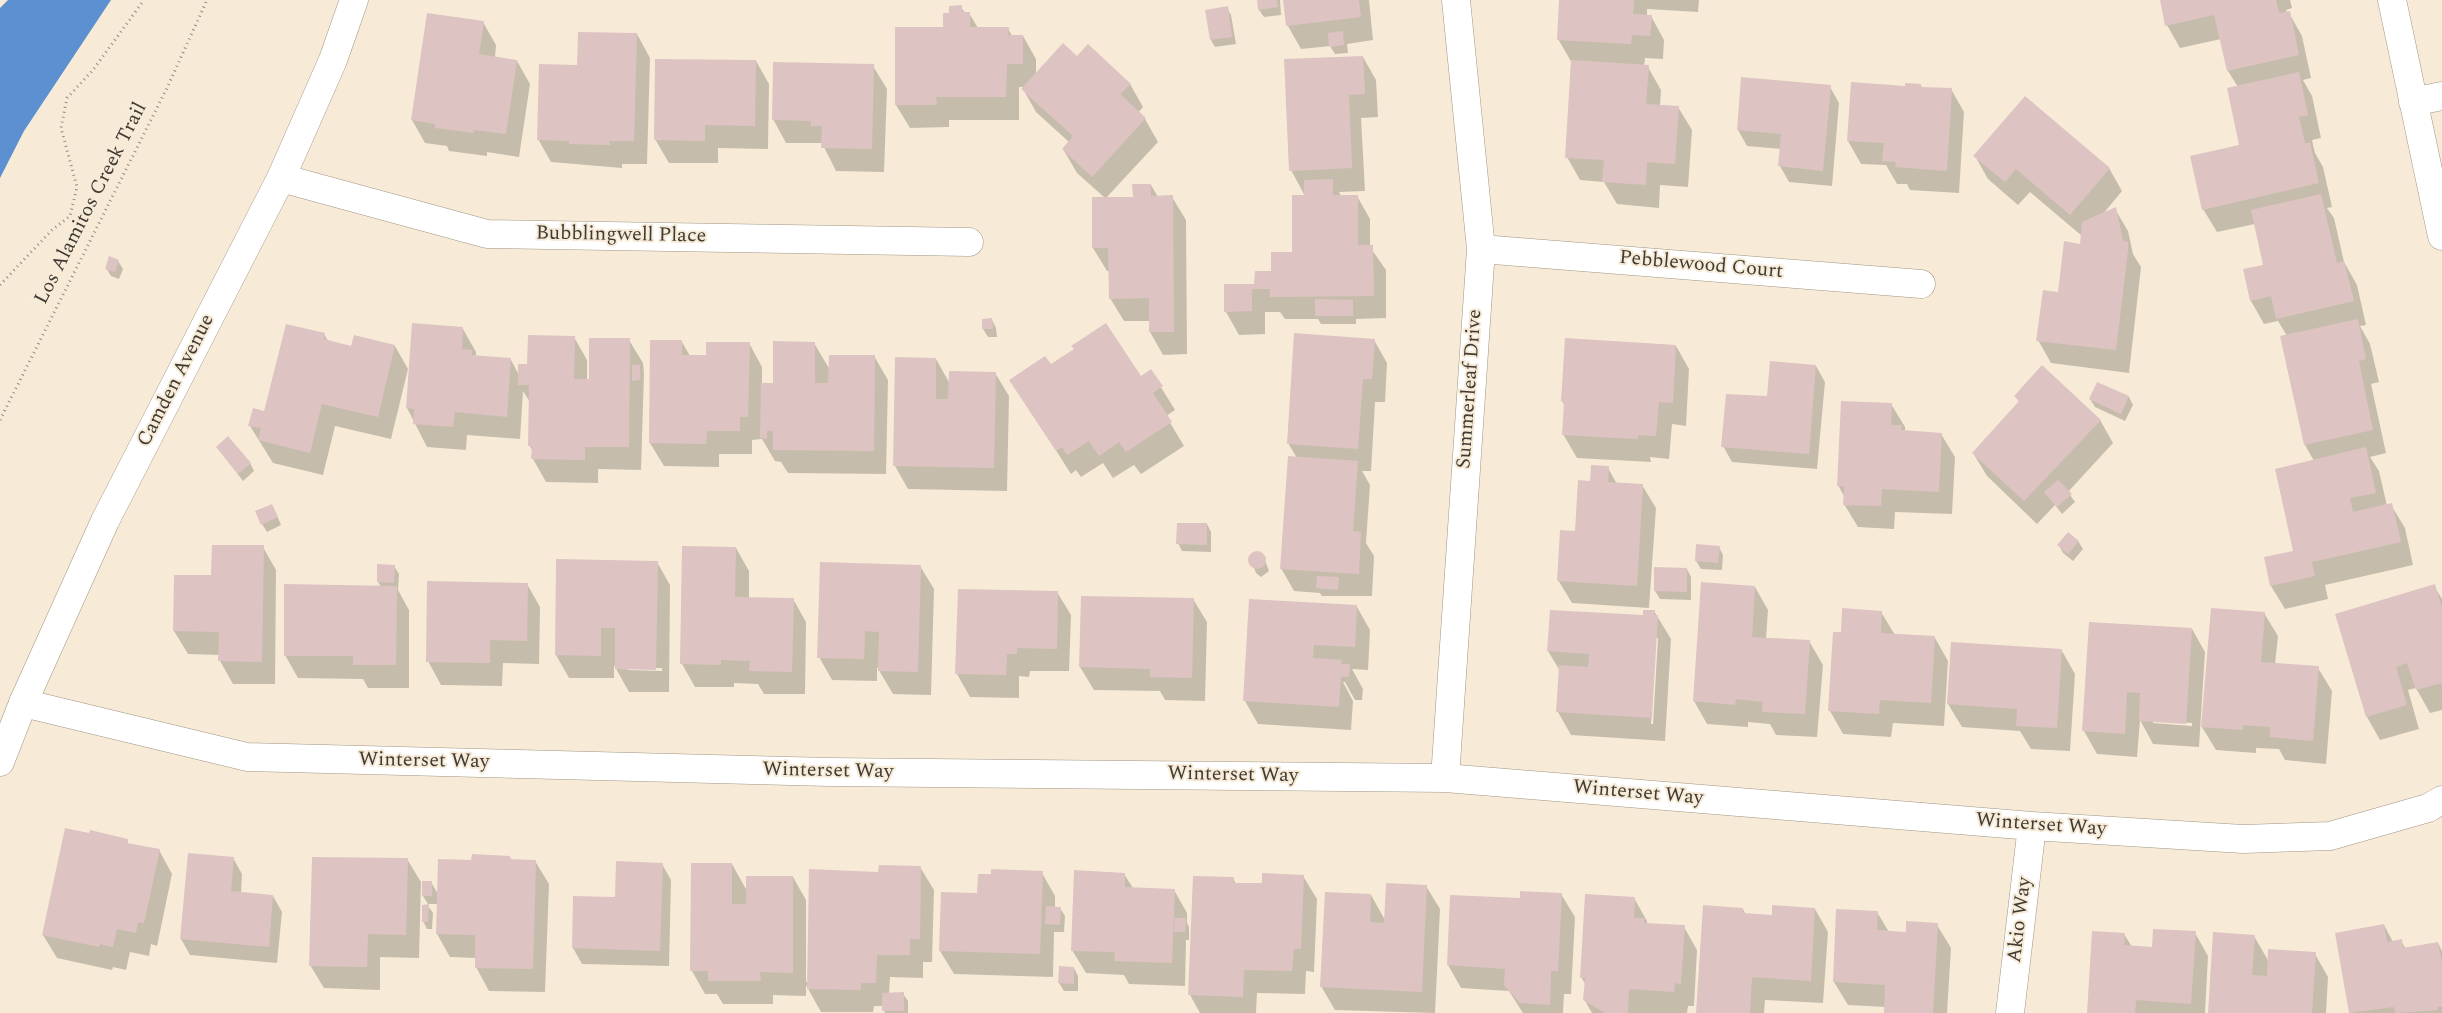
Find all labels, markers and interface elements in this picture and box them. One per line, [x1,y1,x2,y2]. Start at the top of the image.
street label: Los Alamitos Creek Trail [31,99,153,309]
street label: Bubblingwell Place [536,223,706,249]
street label: Pebblewood Court [1618,247,1784,285]
street label: Summerleaf Drive [1453,308,1489,470]
street label: Camden Avenue [133,311,221,451]
street label: Winterset Way [358,749,490,775]
street label: Winterset Way [762,759,894,785]
street label: Winterset Way [1167,763,1299,789]
street label: Winterset Way [1572,776,1704,812]
street label: Winterset Way [1975,809,2107,843]
street label: Akio Way [2004,876,2038,964]

